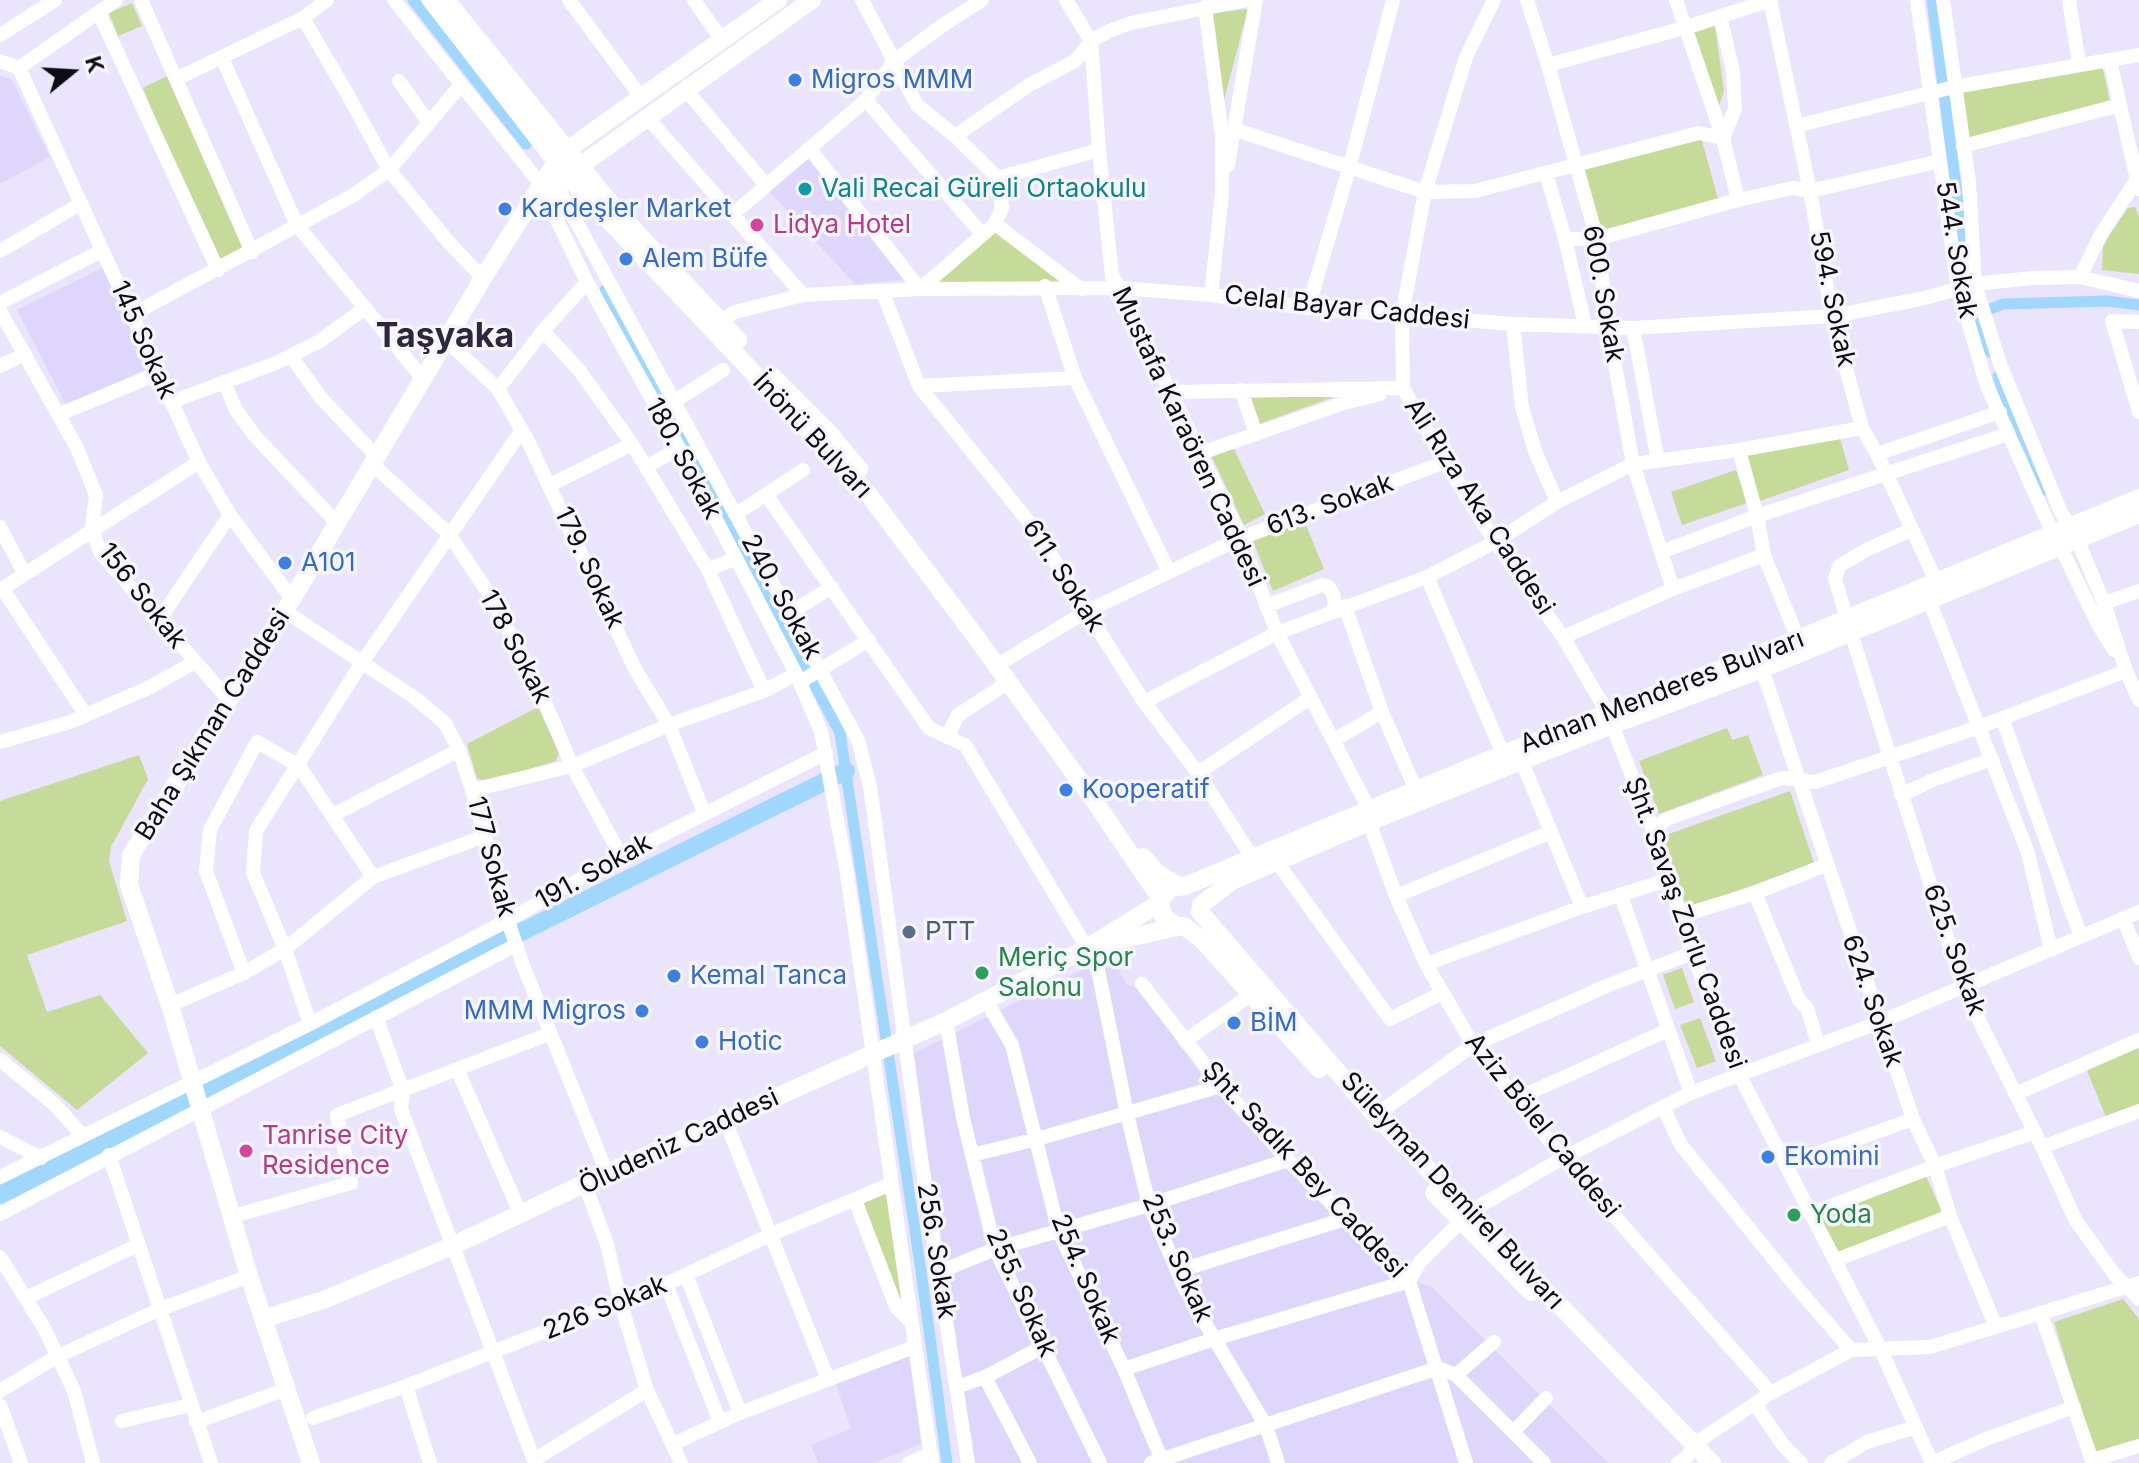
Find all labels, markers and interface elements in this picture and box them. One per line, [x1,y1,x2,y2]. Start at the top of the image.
north arrow [32,32,112,112]
text: K [80,53,110,76]
place label: Migros MMM [811,64,973,96]
marker: Migros MMM [786,71,804,89]
place label: Vali Recai Güreli Ortaokulu [821,173,1146,205]
street label: 544. Sokak [1929,179,1983,321]
marker: Vali Recai Güreli Ortaokulu [796,180,814,198]
place label: Kardeşler Market [521,193,731,225]
marker: Kardeşler Market [496,200,514,218]
place label: Lidya Hotel [773,209,911,241]
marker: Lidya Hotel [748,216,766,234]
street label: 600. Sokak [1576,223,1630,365]
street label: 594. Sokak [1802,228,1862,370]
place label: Alem Büfe [642,243,768,275]
marker: Alem Büfe [617,250,635,268]
street label: 145 Sokak [103,276,183,404]
street label: Celal Bayar Caddesi [1223,280,1471,336]
street label: Mustafa Karaören Caddesi [1105,282,1271,592]
district label: Taşyaka [376,317,514,357]
street label: İnönü Bulvarı [746,367,878,505]
street label: 180. Sokak [638,393,728,525]
street label: Ali Rıza Aka Caddesi [1397,393,1561,621]
street label: 613. Sokak [1262,468,1398,542]
street label: 179. Sokak [547,502,631,634]
street label: 611. Sokak [1015,514,1111,638]
street label: 240. Sokak [734,529,828,665]
street label: 156 Sokak [91,537,193,655]
place label: A101 [301,547,356,579]
marker: A101 [276,554,294,572]
street label: 178 Sokak [472,585,558,709]
street label: Baha Şıkman Caddesi [129,604,297,846]
street label: Adnan Menderes Bulvarı [1516,623,1808,761]
street label: Şht. Savaş Zorlu Caddesi [1618,773,1752,1073]
place label: Kooperatif [1082,774,1210,806]
marker: Kooperatif [1057,781,1075,799]
street label: 177 Sokak [460,793,522,921]
street label: 191. Sokak [531,827,657,917]
street label: 625. Sokak [1916,880,1992,1020]
place label: PTT [925,916,975,948]
marker: PTT [900,923,918,941]
street label: 624. Sokak [1835,931,1909,1071]
place label: Meriç Spor Salonu [998,942,1133,1004]
place label: Kemal Tanca [690,960,847,992]
marker: Meriç Spor Salonu [973,964,991,982]
marker: Kemal Tanca [665,967,683,985]
place label: MMM Migros [464,995,626,1027]
marker: MMM Migros [633,1002,651,1020]
place label: BİM [1250,1007,1297,1039]
marker: BİM [1225,1014,1243,1032]
place label: Hotic [718,1026,783,1058]
street label: Aziz Bölel Caddesi [1458,1027,1626,1225]
marker: Hotic [693,1033,711,1051]
street label: Şht. Sadık Bey Caddesi [1196,1055,1412,1285]
street label: Süleyman Demirel Bulvarı [1334,1066,1570,1316]
street label: Öludeniz Caddesi [574,1082,784,1202]
place label: Tanrise City Residence [262,1120,408,1182]
place label: Ekomini [1784,1141,1880,1173]
marker: Tanrise City Residence [237,1142,255,1160]
marker: Ekomini [1759,1148,1777,1166]
street label: 256. Sokak [910,1181,962,1321]
street label: 253. Sokak [1135,1189,1219,1327]
place label: Yoda [1810,1199,1872,1231]
marker: Yoda [1785,1206,1803,1224]
street label: 254. Sokak [1044,1209,1126,1349]
street label: 255. Sokak [979,1224,1063,1362]
street label: 226 Sokak [539,1269,671,1347]

